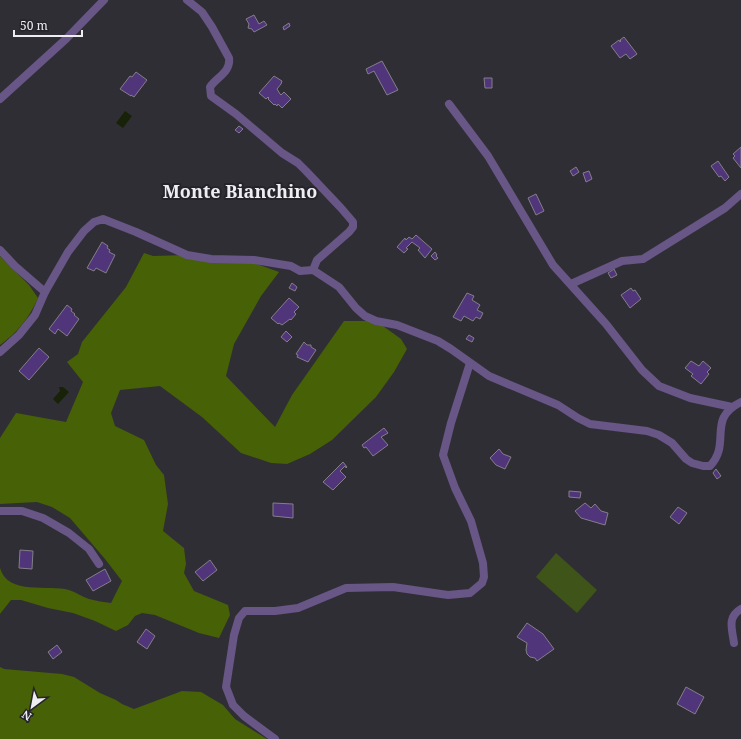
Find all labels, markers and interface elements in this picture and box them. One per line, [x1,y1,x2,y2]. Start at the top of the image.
scale bar [14,12,82,38]
text: 50 m [20,17,48,34]
district label: Monte Bianchino [163,179,317,203]
north arrow [12,687,52,727]
text: N [19,707,34,725]

